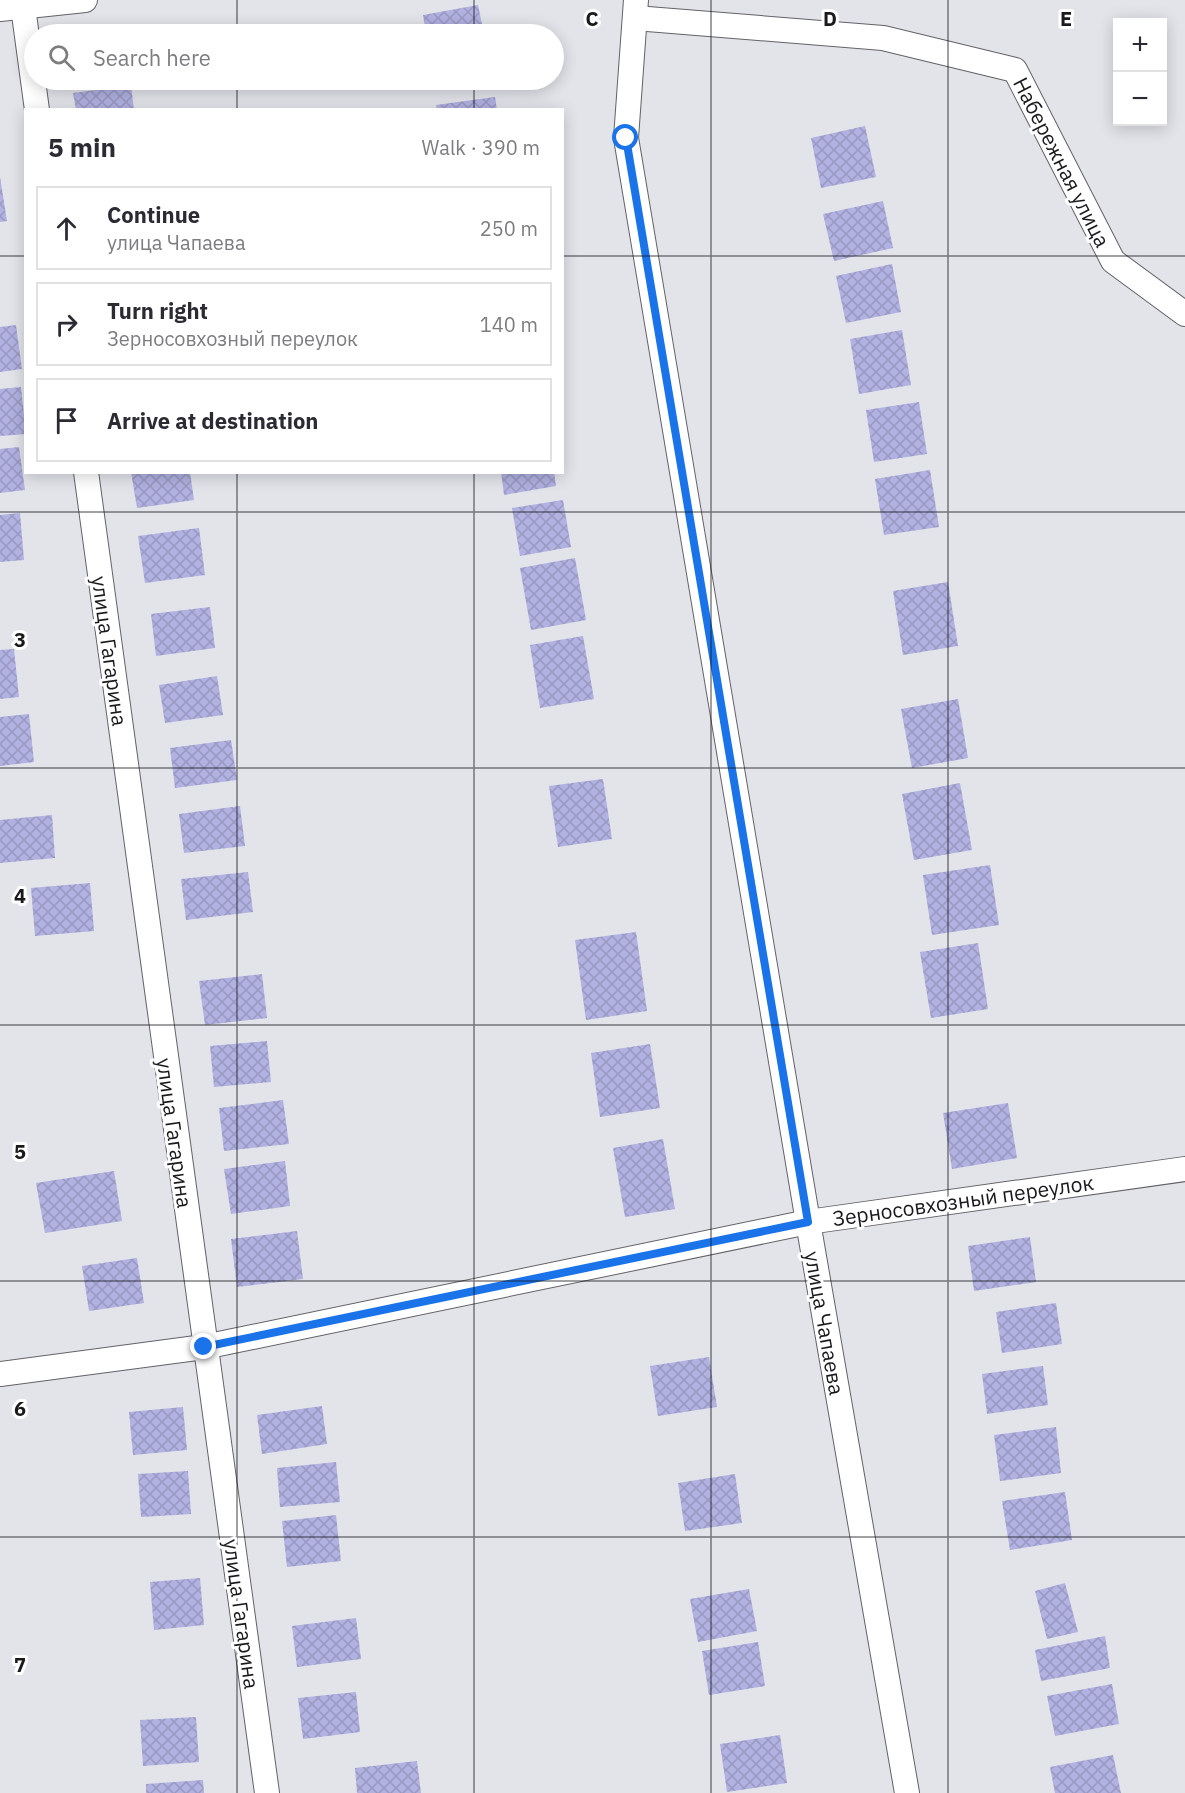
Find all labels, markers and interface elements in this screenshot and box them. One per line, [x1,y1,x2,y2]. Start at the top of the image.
text: C [585,5,599,32]
text: D [823,5,837,32]
text: E [1060,5,1072,32]
map controls [1113,18,1167,126]
button: + [1113,18,1167,72]
search box [24,24,564,90]
icon: search [45,41,78,74]
text: Search here [93,43,211,72]
street label: Набережная улица [1007,72,1117,252]
button: − [1113,72,1167,126]
route start [612,124,638,150]
text: 5 min [48,130,116,164]
text: Walk · 390 m [422,134,540,161]
text: Continue [107,200,200,229]
icon: ahead [50,212,83,245]
text: 250 m [480,215,538,242]
text: улица Чапаева [107,229,246,256]
text: Turn right [107,296,208,325]
icon: right [50,308,83,341]
text: 140 m [480,311,538,338]
text: Зерносовхозный переулок [107,325,358,352]
icon: arrive [50,404,83,437]
text: Arrive at destination [107,406,318,435]
street label: улица Гагарина [86,574,134,728]
text: 3 [14,626,26,653]
text: 4 [14,882,26,909]
street label: улица Гагарина [151,1056,199,1210]
text: 5 [14,1138,26,1165]
street label: Зерносовхозный переулок [831,1168,1095,1232]
street label: улица Чапаева [799,1249,851,1397]
route end [190,1333,216,1359]
text: 6 [14,1395,26,1422]
street label: улица Гагарина [218,1537,266,1691]
text: 7 [14,1651,26,1678]

